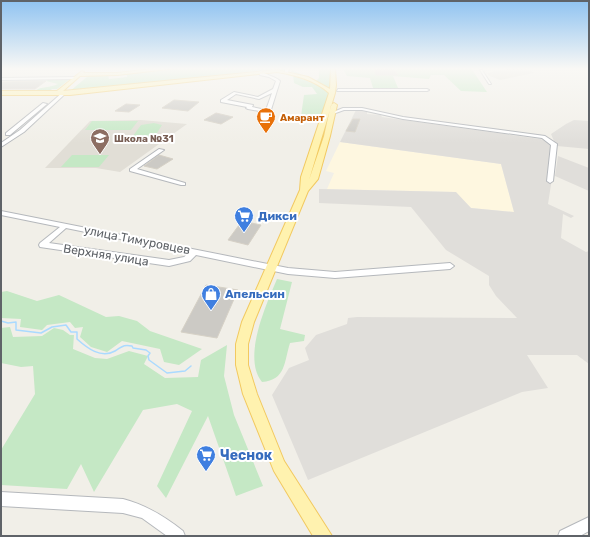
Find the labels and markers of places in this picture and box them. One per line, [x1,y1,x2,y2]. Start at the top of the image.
cafe icon: Амарант [255,106,277,134]
place label: Амарант [280,112,325,124]
school or university icon: Школа №31 [89,127,111,155]
place label: Школа №31 [114,133,174,145]
supermarket icon: Дикси [233,205,255,233]
place label: Дикси [258,209,297,223]
shop icon: Апельсин [200,283,222,311]
place label: Апельсин [225,287,285,301]
supermarket icon: Чеснок [195,444,217,472]
place label: Чеснок [220,447,273,464]

